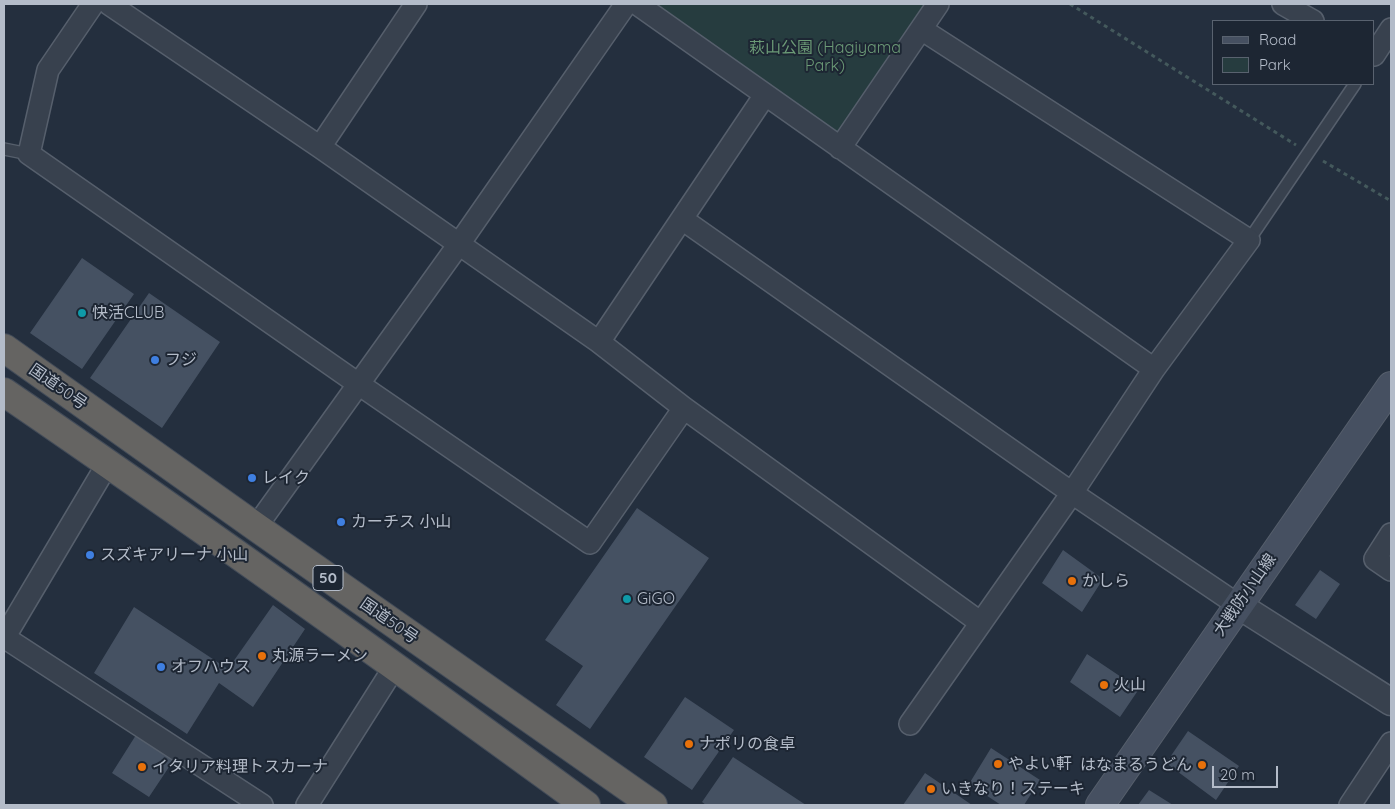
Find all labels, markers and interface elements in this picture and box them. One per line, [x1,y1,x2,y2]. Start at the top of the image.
legend [1212,20,1375,85]
text: Road [1259,30,1296,49]
park label: 萩山公園 (Hagiyama Park) [749,38,901,76]
text: Park [1259,55,1291,74]
place label: 快活CLUB [92,303,164,323]
marker: 快活CLUB [76,307,88,319]
place label: フジ [165,350,197,370]
marker: フジ [149,354,161,366]
street label: 国道50号 [25,360,91,414]
place label: レイク [262,468,310,488]
marker: レイク [246,472,258,484]
place label: カーチス 小山 [351,512,451,532]
marker: カーチス 小山 [335,516,347,528]
place label: スズキアリーナ 小山 [100,545,248,565]
marker: スズキアリーナ 小山 [84,549,96,561]
street label: 大戦防小山線 [1210,550,1280,640]
road number: 50 [313,566,343,590]
place label: かしら [1082,571,1130,591]
marker: かしら [1066,575,1078,587]
place label: GiGO [637,589,675,609]
marker: GiGO [621,593,633,605]
street label: 国道50号 [356,594,422,648]
place label: 丸源ラーメン [272,646,368,666]
marker: 丸源ラーメン [256,650,268,662]
place label: オフハウス [171,657,251,677]
marker: オフハウス [155,661,167,673]
place label: 火山 [1114,675,1146,695]
marker: 火山 [1098,679,1110,691]
place label: ナポリの食卓 [699,734,795,754]
marker: ナポリの食卓 [683,738,695,750]
place label: やよい軒 [1008,754,1072,774]
place label: はなまるうどん [1080,755,1192,775]
scale bar [1215,756,1281,788]
place label: イタリア料理トスカーナ [152,757,328,777]
marker: やよい軒 [992,758,1004,770]
marker: はなまるうどん [1196,759,1208,771]
marker: イタリア料理トスカーナ [136,761,148,773]
text: 20 m [1220,765,1255,784]
place label: いきなり！ステーキ [941,779,1085,799]
marker: いきなり！ステーキ [925,783,937,795]

